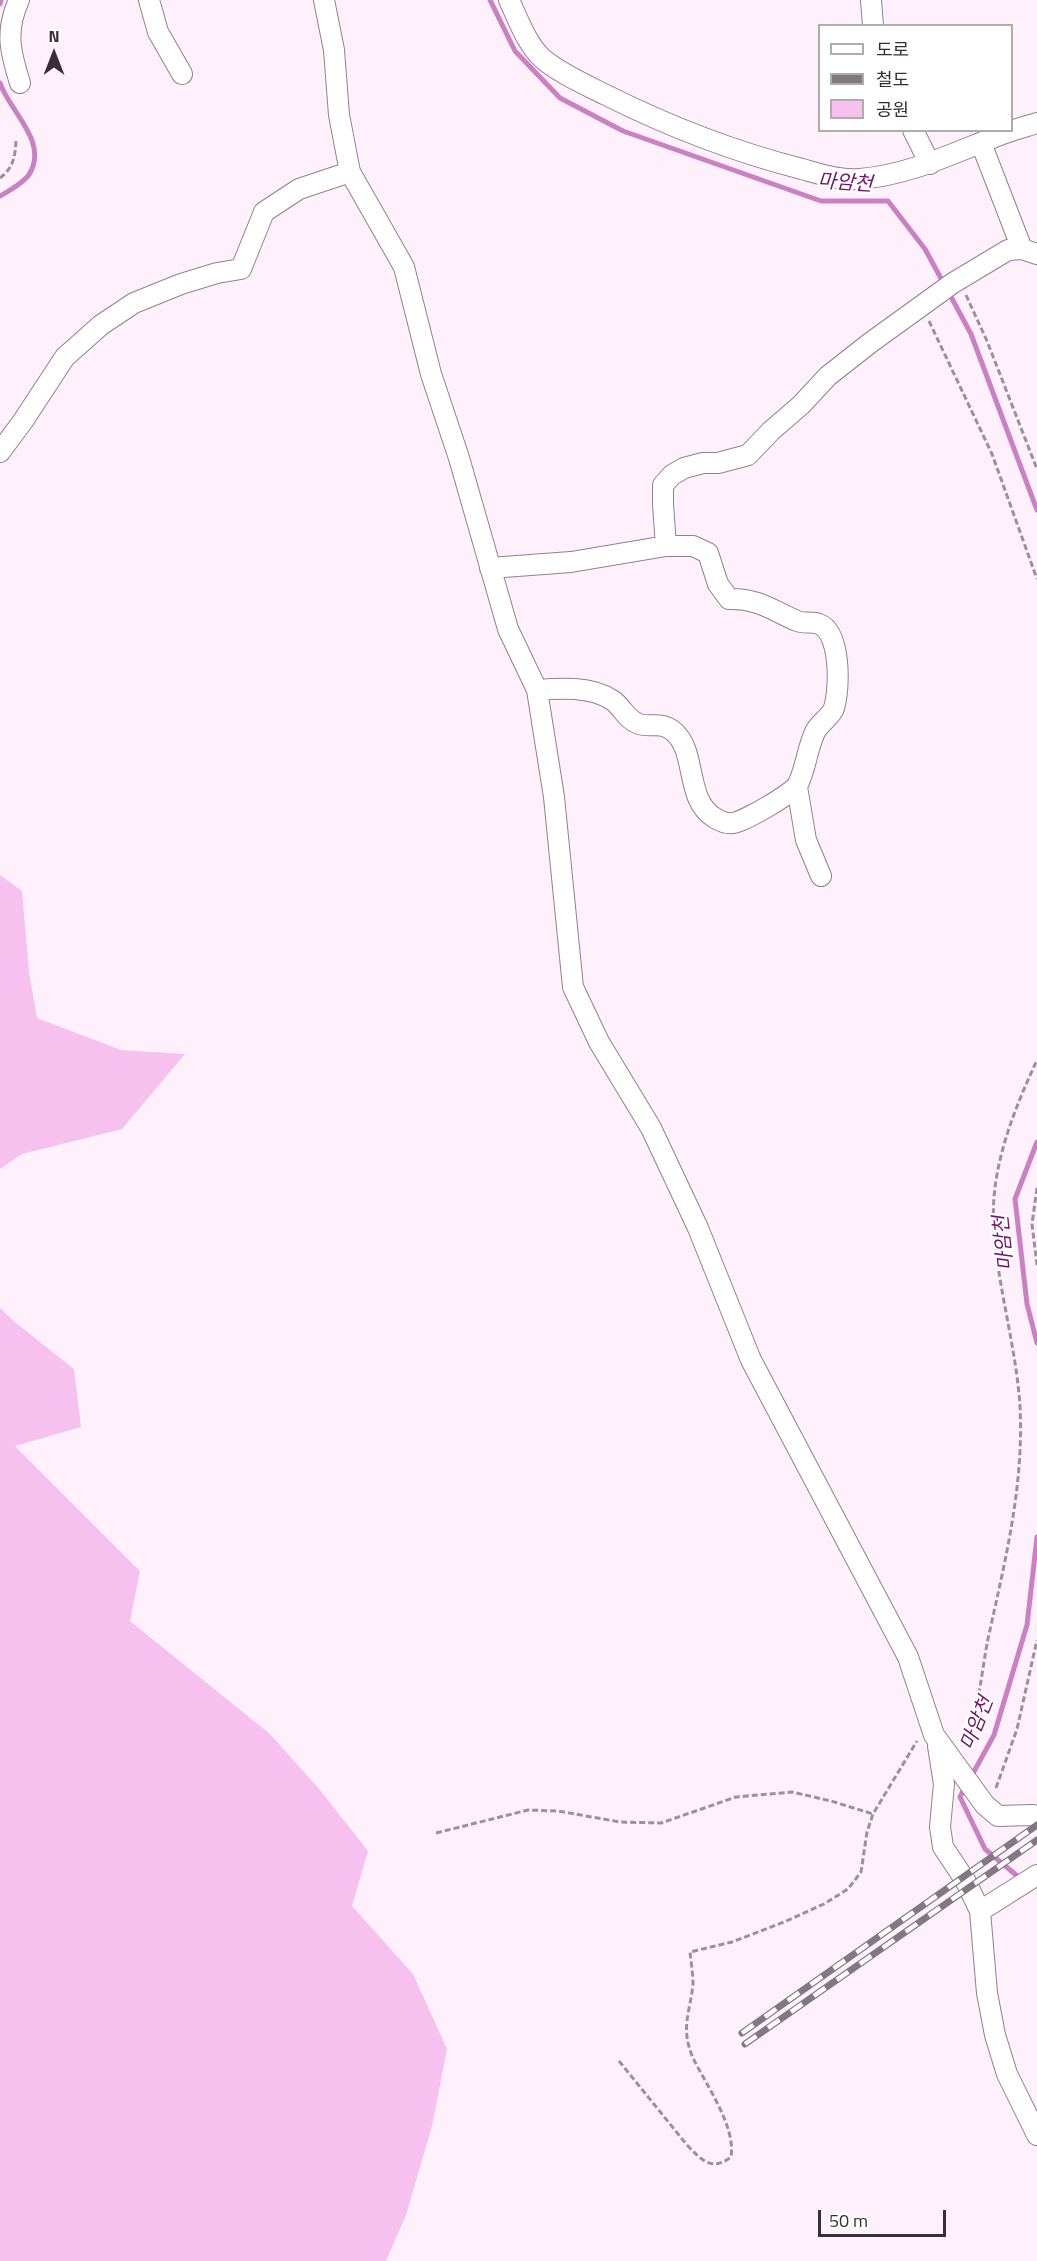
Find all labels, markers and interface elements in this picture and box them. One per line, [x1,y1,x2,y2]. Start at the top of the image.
north arrow [24,24,84,84]
text: N [48,24,60,48]
legend [818,24,1013,132]
text: 도로 [876,36,909,63]
text: 철도 [876,66,909,93]
text: 공원 [876,96,909,123]
water label: 마암천 [817,170,873,198]
water label: 마암천 [990,1214,1020,1272]
water label: 마암천 [957,1694,999,1754]
scale bar [821,2198,948,2236]
text: 50 m [829,2207,868,2234]

